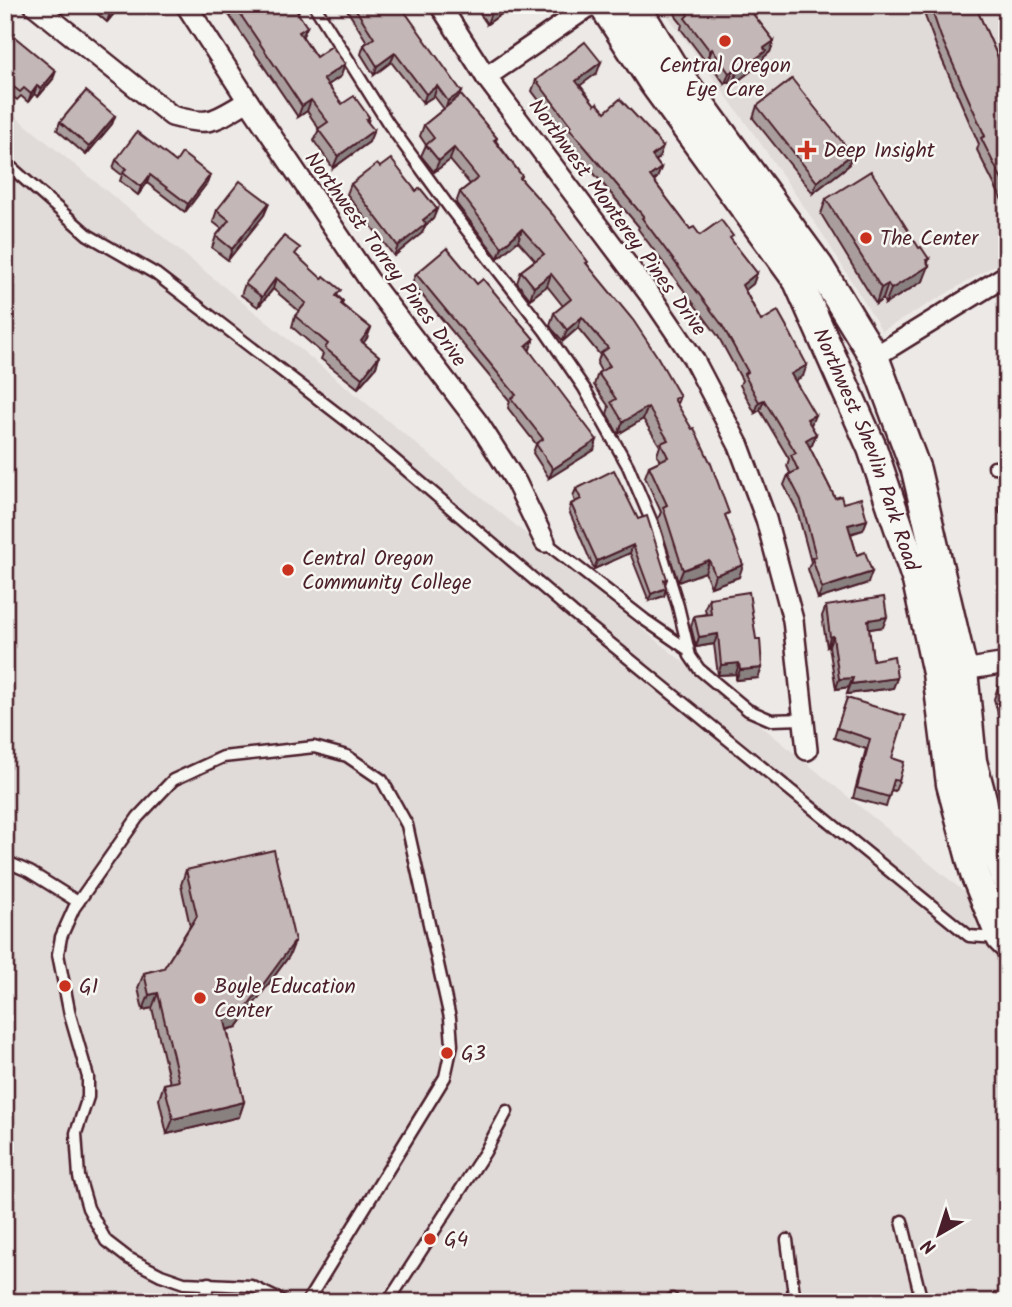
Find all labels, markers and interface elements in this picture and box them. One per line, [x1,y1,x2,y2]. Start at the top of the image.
marker: Central Oregon Eye Care [717,33,733,49]
place label: Central Oregon Eye Care [659,50,791,107]
street label: Northwest Monterey Pines Drive [519,92,715,344]
place label: Deep Insight [823,135,936,168]
marker: Deep Insight [797,140,817,160]
street label: Northwest Torrey Pines Drive [295,145,475,375]
place label: The Center [880,223,979,256]
marker: The Center [858,230,874,246]
street label: Northwest Shevlin Park Road [803,323,928,576]
place label: Central Oregon Community College [302,543,472,600]
marker: Central Oregon Community College [280,562,296,578]
place label: G1 [79,971,98,1004]
place label: Boyle Education Center [214,971,356,1028]
marker: G1 [57,978,73,994]
marker: Boyle Education Center [192,990,208,1006]
place label: G3 [461,1038,486,1071]
marker: G3 [439,1045,455,1061]
north arrow [904,1198,974,1268]
place label: G4 [444,1224,468,1257]
text: N [915,1230,944,1261]
marker: G4 [422,1231,438,1247]

